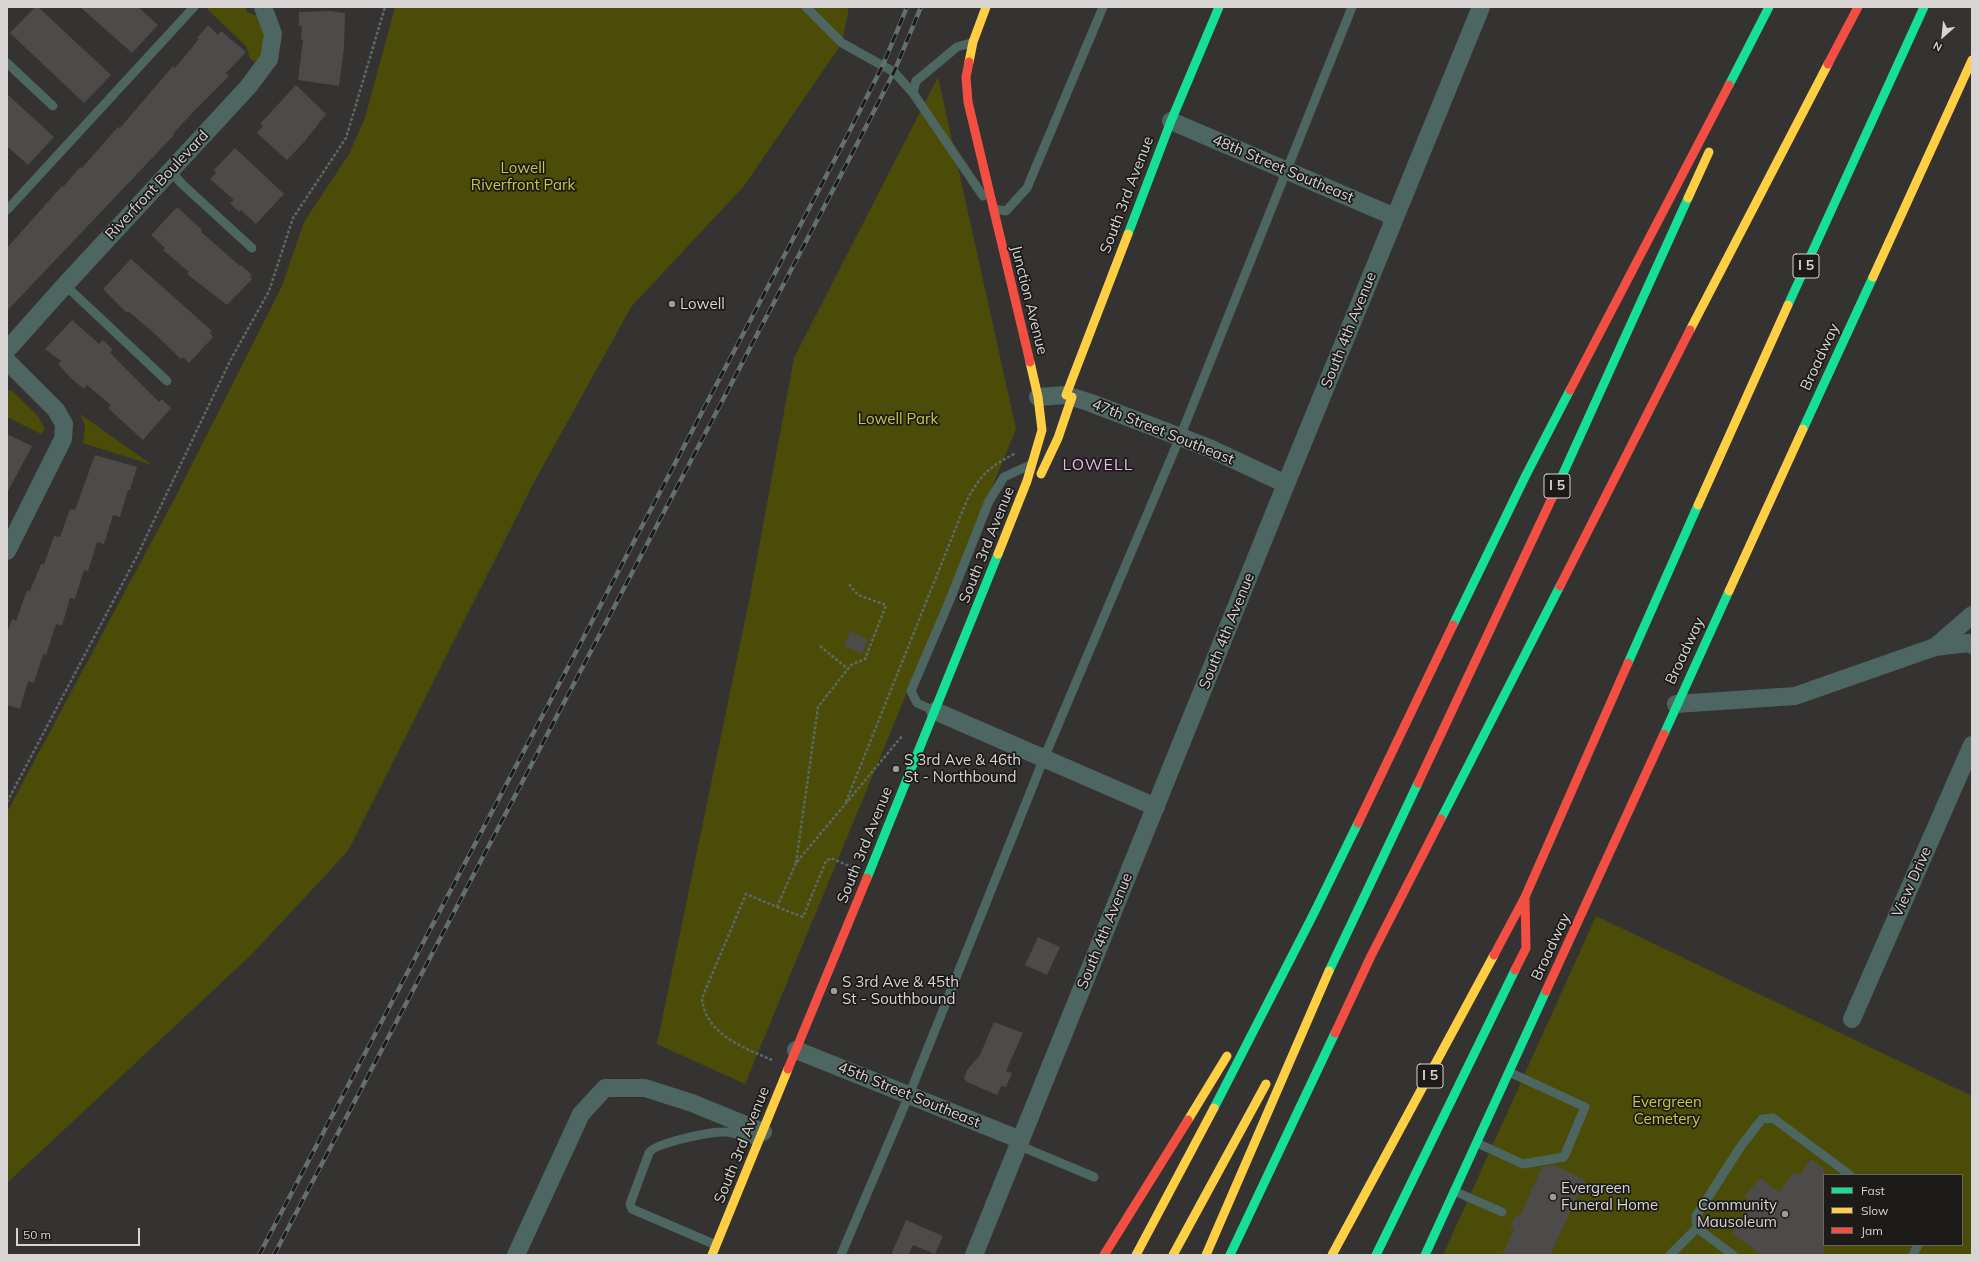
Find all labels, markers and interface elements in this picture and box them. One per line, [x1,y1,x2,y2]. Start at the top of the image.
north arrow [1923,16,1963,56]
text: N [1931,39,1944,55]
street label: Riverfront Boulevard [102,127,212,243]
street label: 48th Street Southeast [1210,131,1356,207]
street label: South 3rd Avenue [1096,134,1158,256]
park label: Lowell Riverfront Park [471,159,575,194]
street label: Junction Avenue [1007,243,1051,357]
road number: I 5 [1793,254,1819,278]
street label: South 4th Avenue [1317,269,1381,391]
place label: Lowell [680,295,725,313]
marker: Lowell [667,299,677,309]
street label: Broadway [1797,321,1843,393]
street label: 47th Street Southeast [1089,395,1237,469]
park label: Lowell Park [858,410,938,428]
district label: LOWELL [1063,455,1133,475]
road number: I 5 [1544,474,1570,498]
street label: South 3rd Avenue [955,484,1019,606]
street label: South 4th Avenue [1195,570,1259,692]
street label: Broadway [1662,615,1708,687]
place label: S 3rd Ave & 46th St - Northbound [904,751,1021,786]
marker: S 3rd Ave & 46th St - Northbound [891,764,901,774]
street label: South 3rd Avenue [833,784,897,906]
street label: View Drive [1888,844,1936,920]
street label: South 4th Avenue [1073,870,1137,992]
street label: Broadway [1528,911,1574,983]
place label: S 3rd Ave & 45th St - Southbound [842,973,959,1008]
marker: S 3rd Ave & 45th St - Southbound [829,986,839,996]
street label: 45th Street Southeast [835,1058,983,1132]
road number: I 5 [1417,1064,1443,1088]
street label: South 3rd Avenue [710,1084,774,1206]
park label: Evergreen Cemetery [1632,1093,1702,1128]
legend [1823,1174,1963,1246]
place label: Evergreen Funeral Home [1561,1179,1658,1214]
text: Fast [1861,1183,1885,1198]
marker: Evergreen Funeral Home [1548,1192,1558,1202]
place label: Community Mausoleum [1697,1196,1777,1231]
text: Slow [1861,1203,1889,1218]
marker: Community Mausoleum [1780,1209,1790,1219]
scale bar [18,1220,142,1246]
text: Jam [1861,1223,1883,1238]
text: 50 m [23,1227,51,1242]

